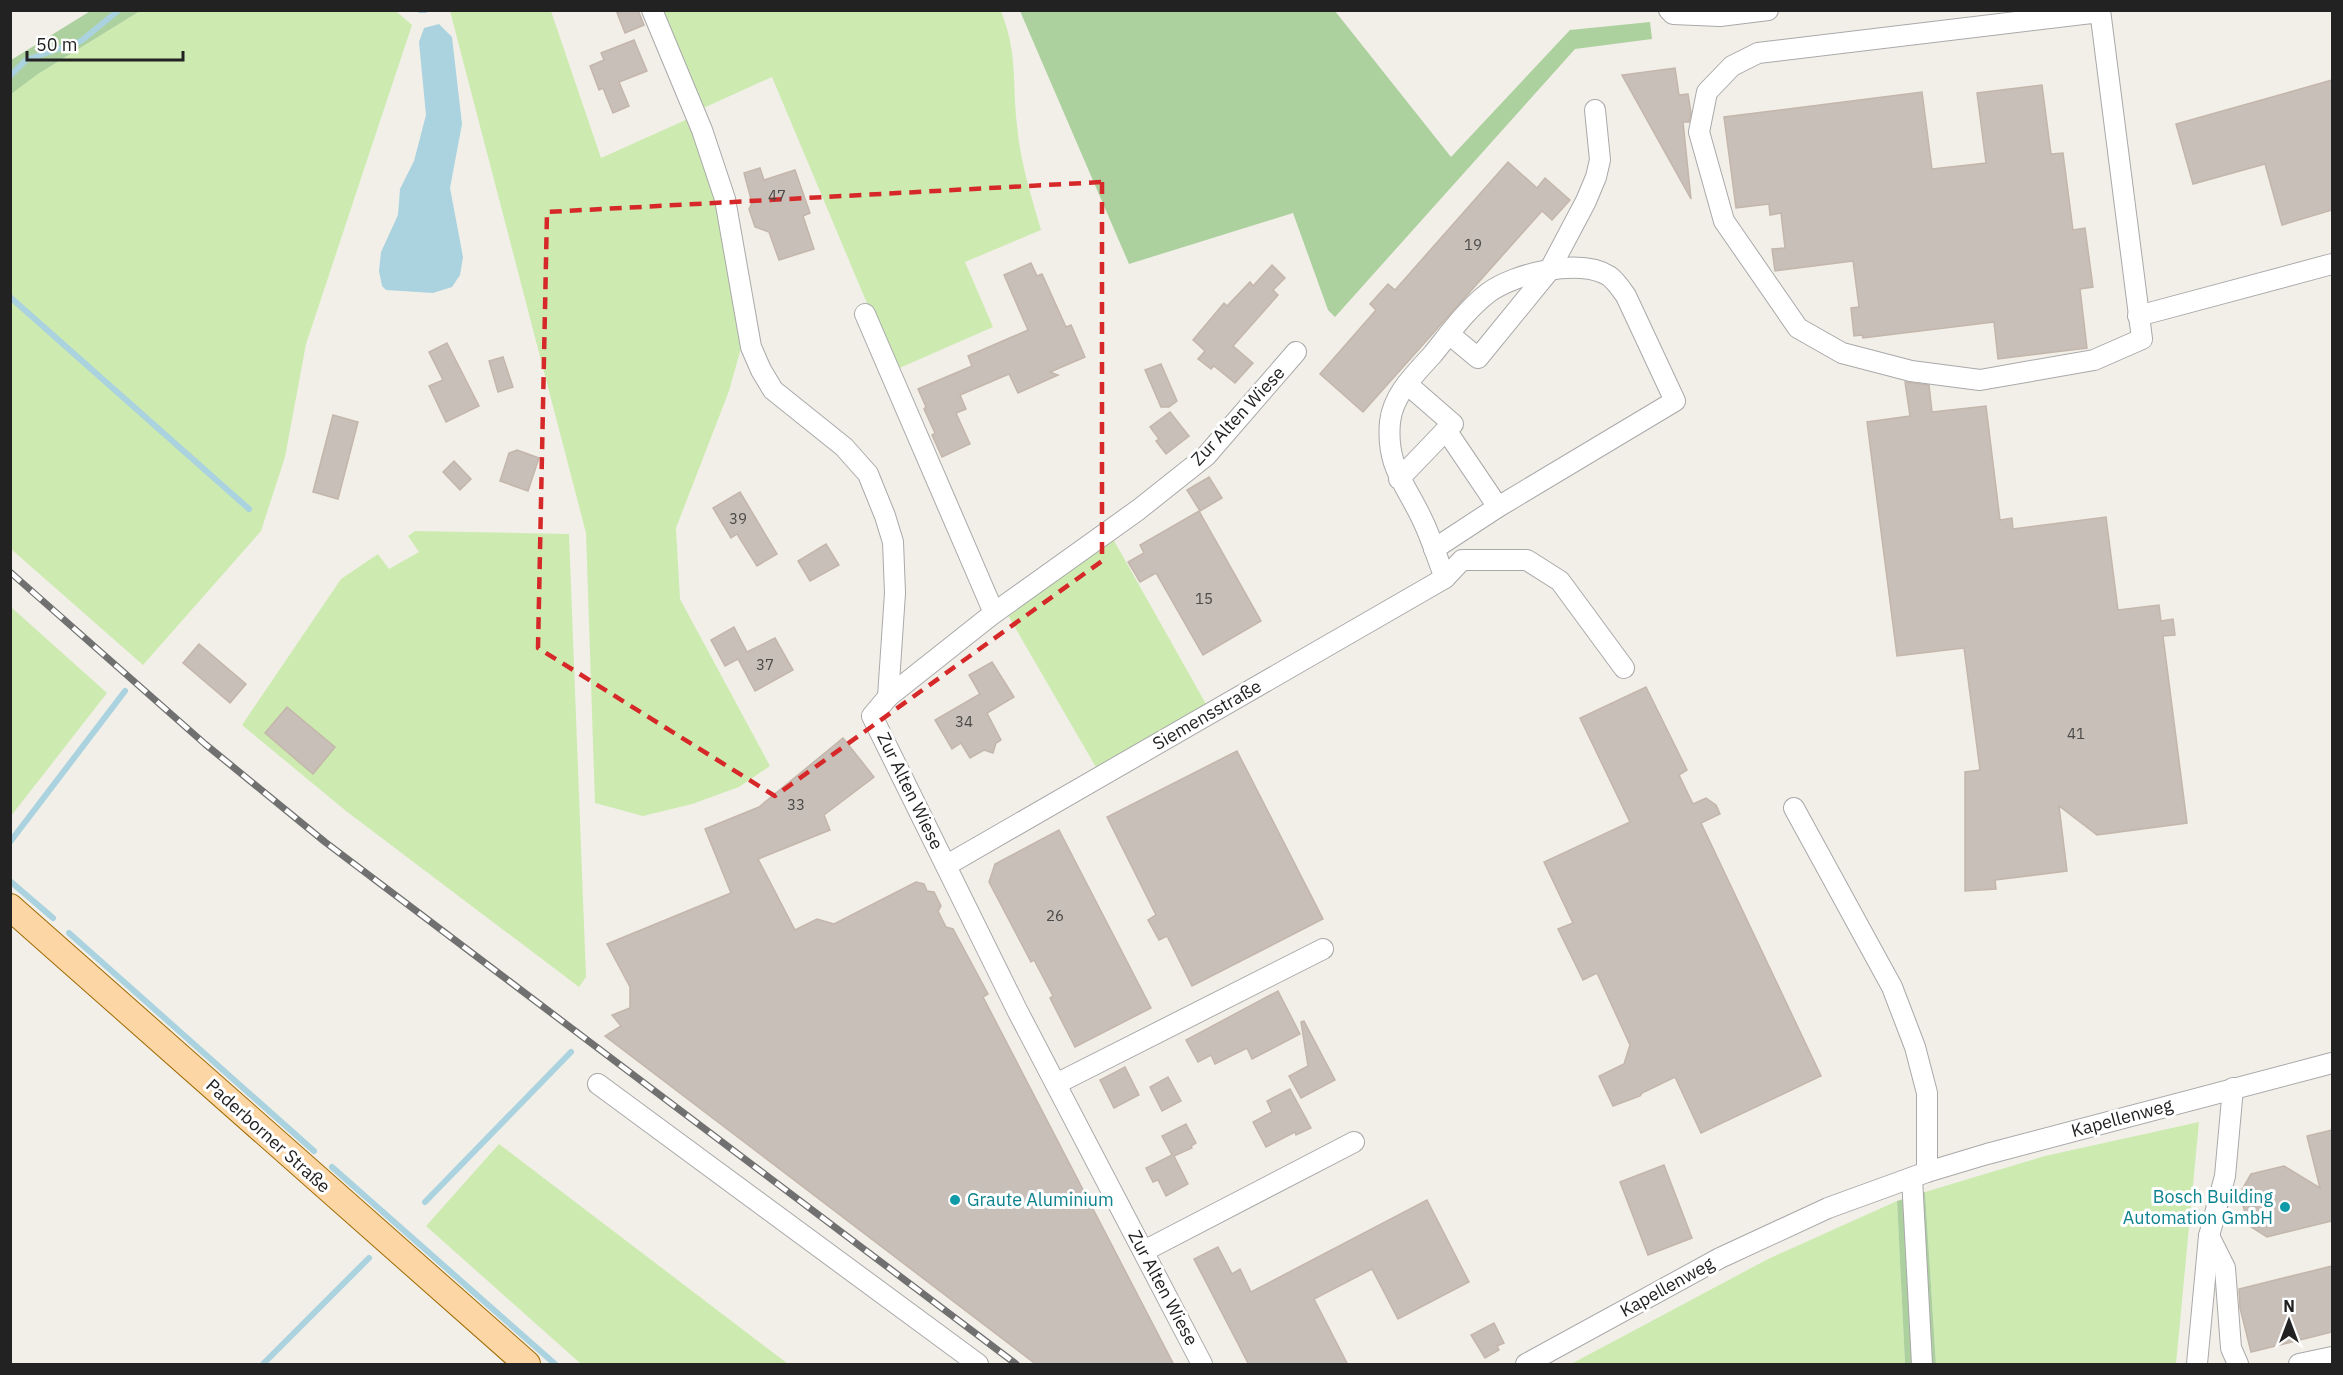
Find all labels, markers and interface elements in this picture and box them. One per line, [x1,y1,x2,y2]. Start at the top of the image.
scale bar [27,24,183,62]
text: 50 m [36,33,78,56]
house number: 47 [768,186,786,205]
house number: 19 [1464,235,1482,254]
street label: Zur Alten Wiese [1186,361,1290,470]
house number: 39 [729,509,747,528]
house number: 15 [1195,589,1213,608]
house number: 37 [756,655,774,674]
street label: Siemensstraße [1148,674,1265,755]
house number: 34 [955,712,973,731]
house number: 41 [2067,724,2085,743]
street label: Zur Alten Wiese [872,728,949,853]
house number: 33 [787,795,805,814]
house number: 26 [1046,906,1064,925]
street label: Paderborner Straße [201,1074,335,1198]
street label: Kapellenweg [2069,1093,2176,1142]
place label: Bosch Building Automation GmbH [2123,1185,2273,1229]
place label: Graute Aluminium [967,1188,1114,1211]
marker: Graute Aluminium [948,1193,962,1207]
marker: Bosch Building Automation GmbH [2278,1200,2292,1214]
street label: Zur Alten Wiese [1123,1226,1204,1350]
street label: Kapellenweg [1616,1251,1718,1322]
north arrow [2259,1291,2319,1351]
text: N [2283,1296,2295,1316]

